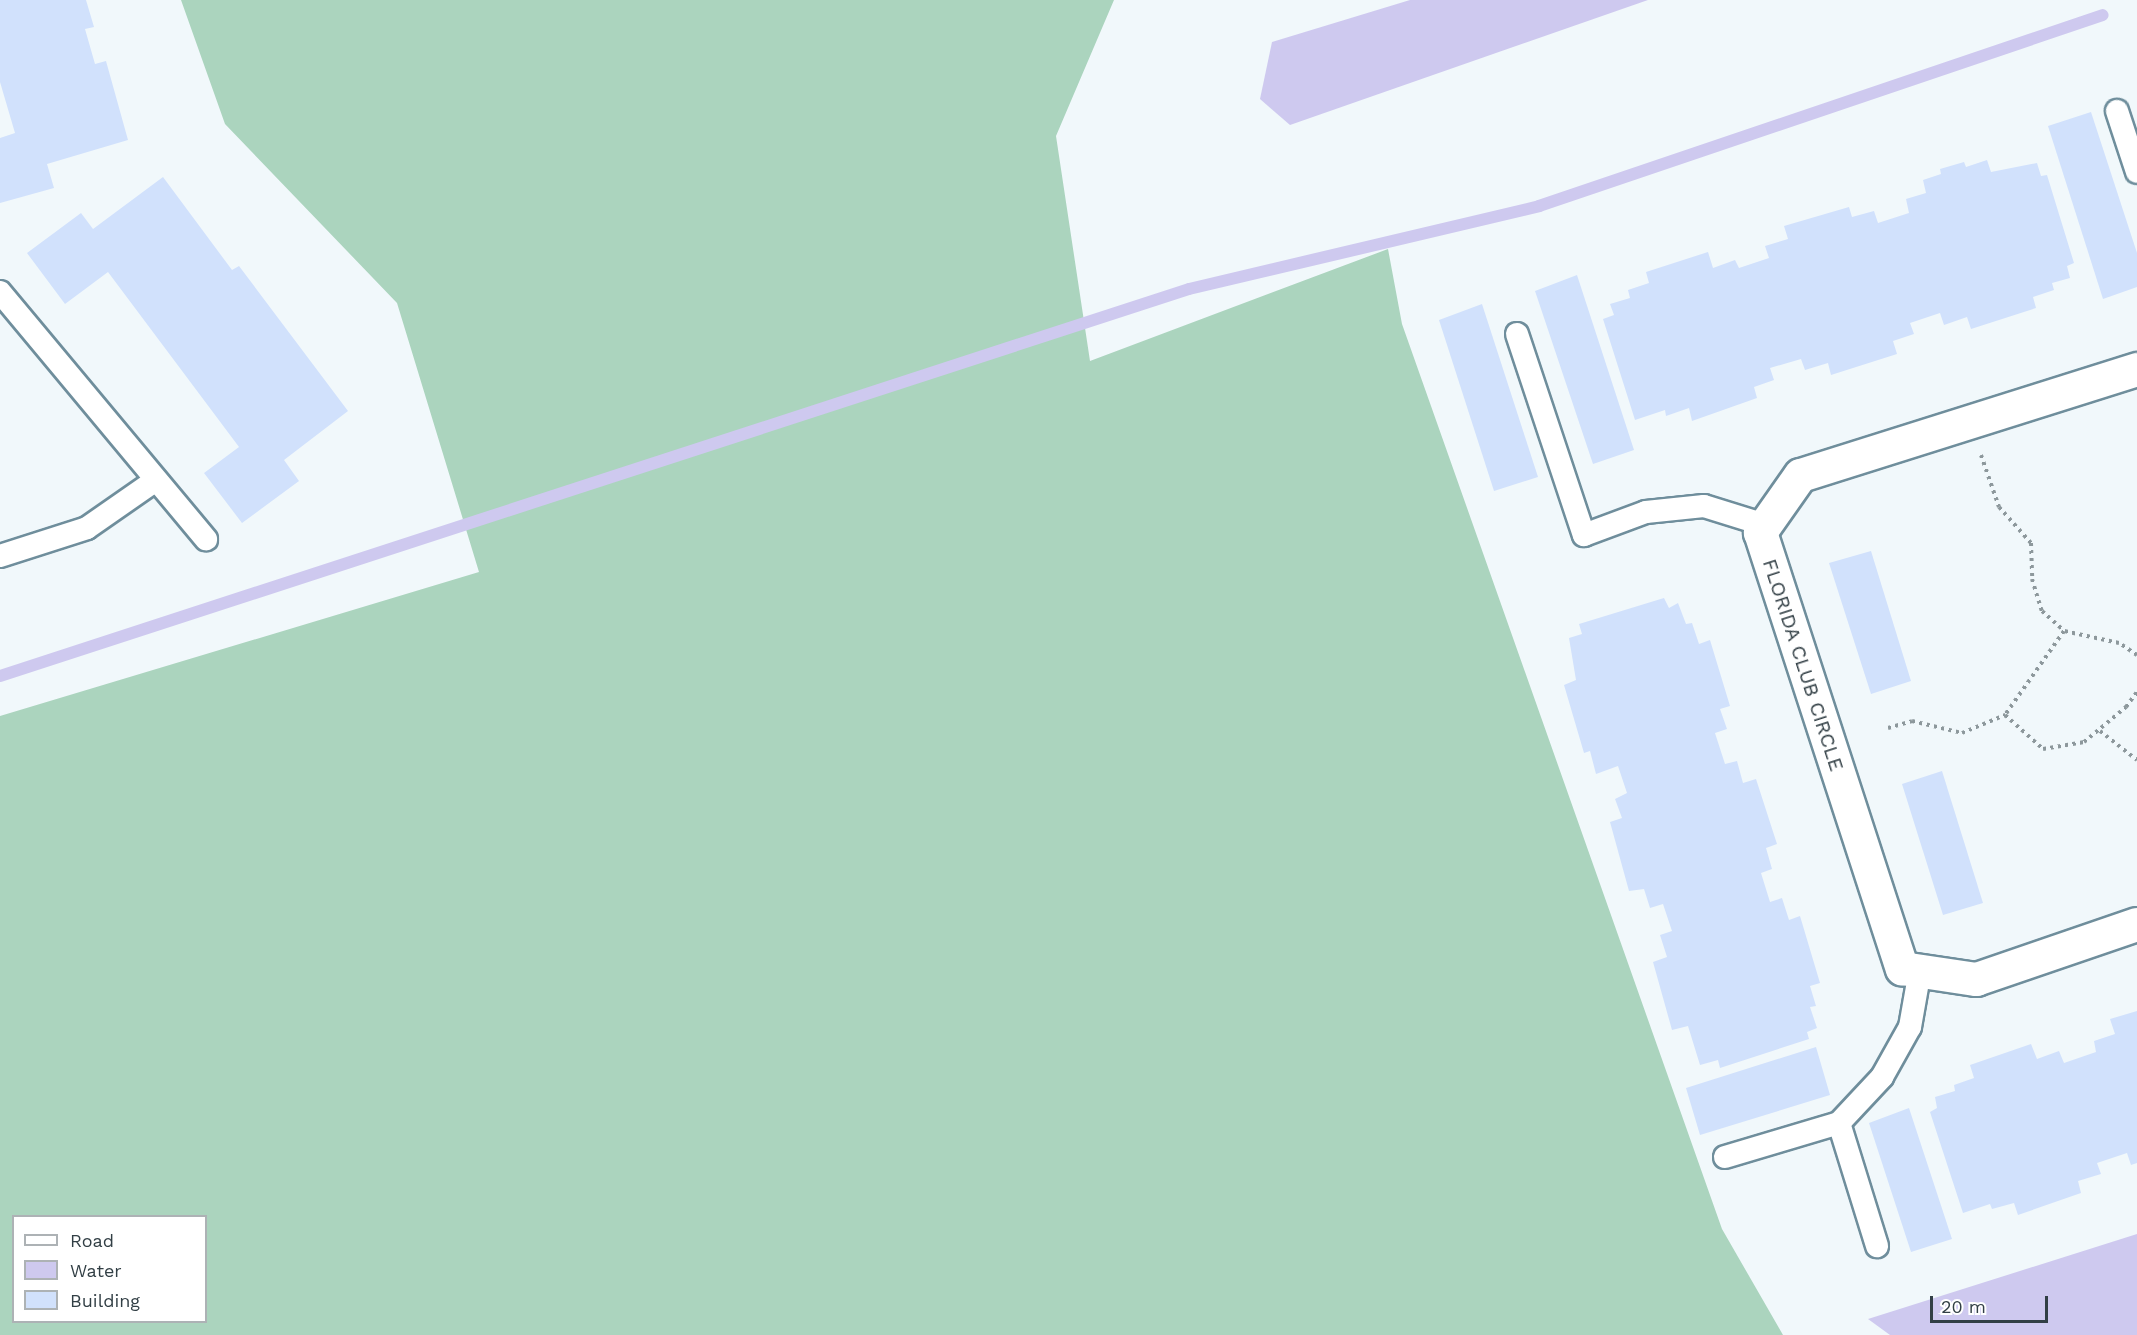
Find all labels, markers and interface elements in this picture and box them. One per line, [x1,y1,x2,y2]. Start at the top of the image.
street label: FLORIDA CLUB CIRCLE [1757,555,1849,775]
legend [12,1215,207,1323]
text: Road [70,1230,114,1251]
text: Water [70,1260,122,1281]
scale bar [1933,1284,2052,1322]
text: Building [70,1290,140,1311]
text: 20 m [1941,1296,1986,1317]

